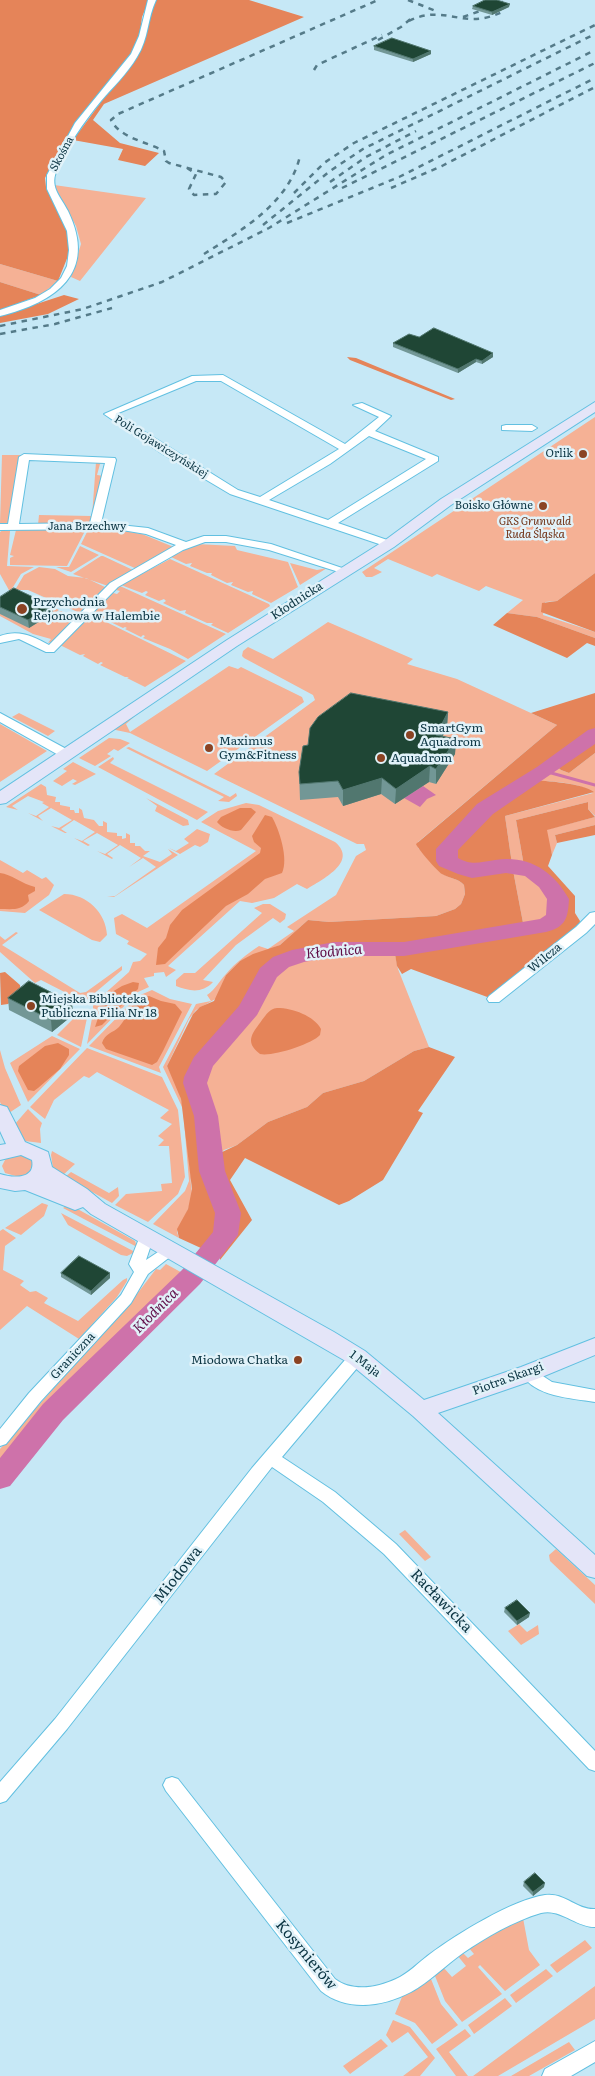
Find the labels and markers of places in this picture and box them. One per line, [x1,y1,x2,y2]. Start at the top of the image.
place label: Orlik [546,447,573,461]
marker: Orlik [577,448,589,460]
place label: Boisko Główne [455,499,533,513]
marker: Boisko Główne [537,500,549,512]
place label: Przychodnia Rejonowa w Halembie [33,595,160,623]
marker: Przychodnia Rejonowa w Halembie [15,602,29,616]
place label: SmartGym Aquadrom [420,721,483,749]
marker: SmartGym Aquadrom [404,729,416,741]
place label: Maximus Gym&Fitness [219,734,296,762]
marker: Maximus Gym&Fitness [203,742,215,754]
place label: Aquadrom [391,751,452,765]
marker: Aquadrom [375,752,387,764]
place label: Miejska Biblioteka Publiczna Filia Nr 18 [41,992,157,1020]
marker: Miejska Biblioteka Publiczna Filia Nr 18 [25,1000,37,1012]
place label: Miodowa Chatka [191,1353,288,1367]
marker: Miodowa Chatka [292,1354,304,1366]

